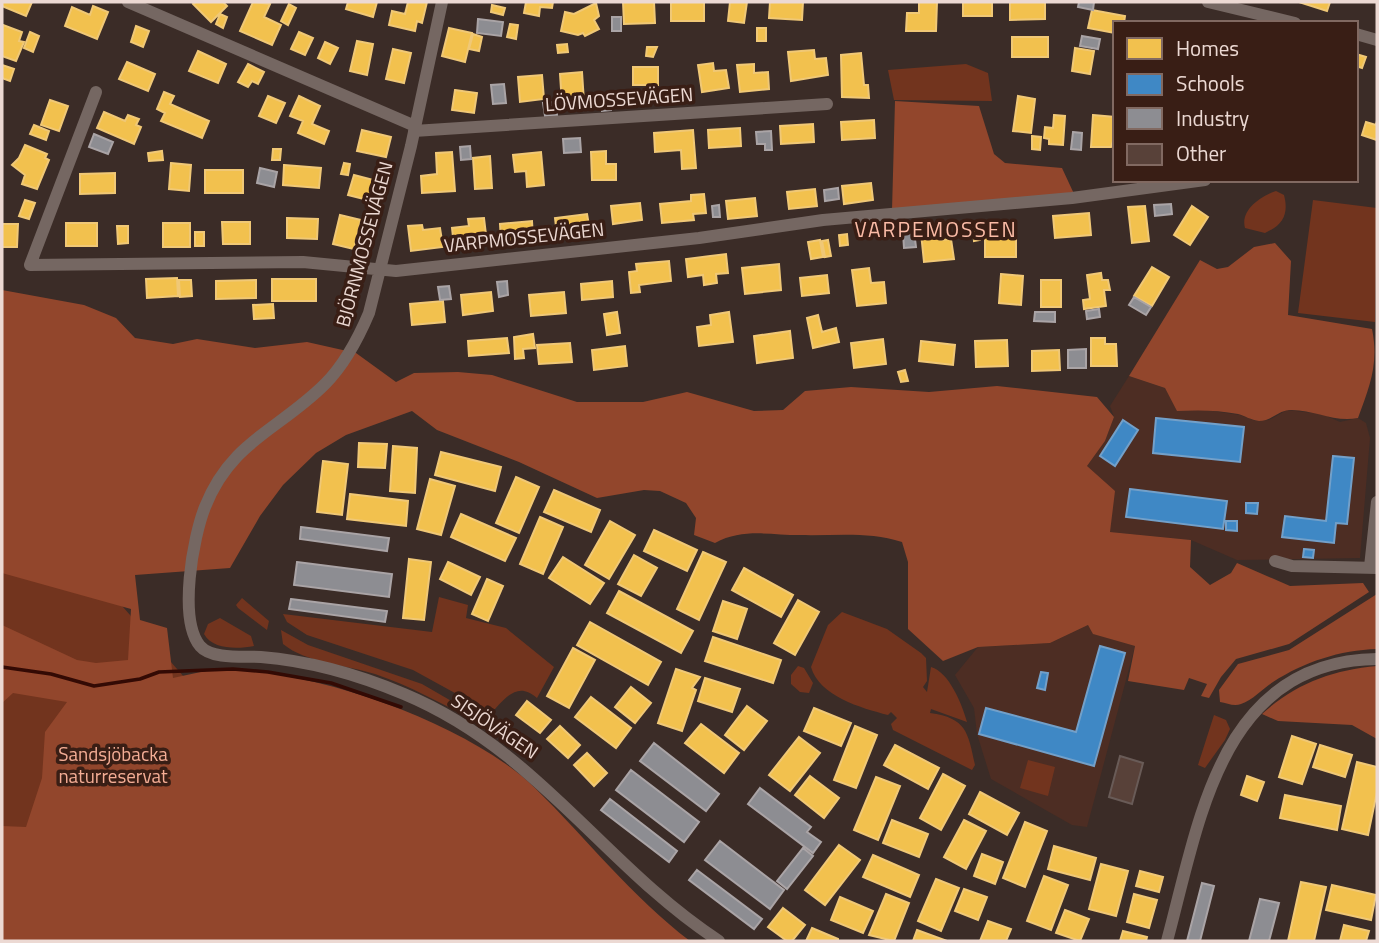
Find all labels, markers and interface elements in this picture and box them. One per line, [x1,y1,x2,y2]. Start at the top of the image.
legend [1113,21,1358,182]
text: Homes [1176,32,1239,64]
text: Schools [1176,67,1245,99]
street label: LÖVMOSSEVÄGEN [544,79,694,118]
text: Industry [1176,102,1249,134]
text: Other [1176,137,1226,169]
street label: BJÖRNMOSSEVÄGEN [327,158,400,330]
district label: VARPEMOSSEN [854,213,1018,245]
street label: VARPMOSSEVÄGEN [442,214,606,259]
street label: SISJÖVÄGEN [446,686,545,765]
park label: Sandsjöbacka naturreservat [58,739,168,790]

